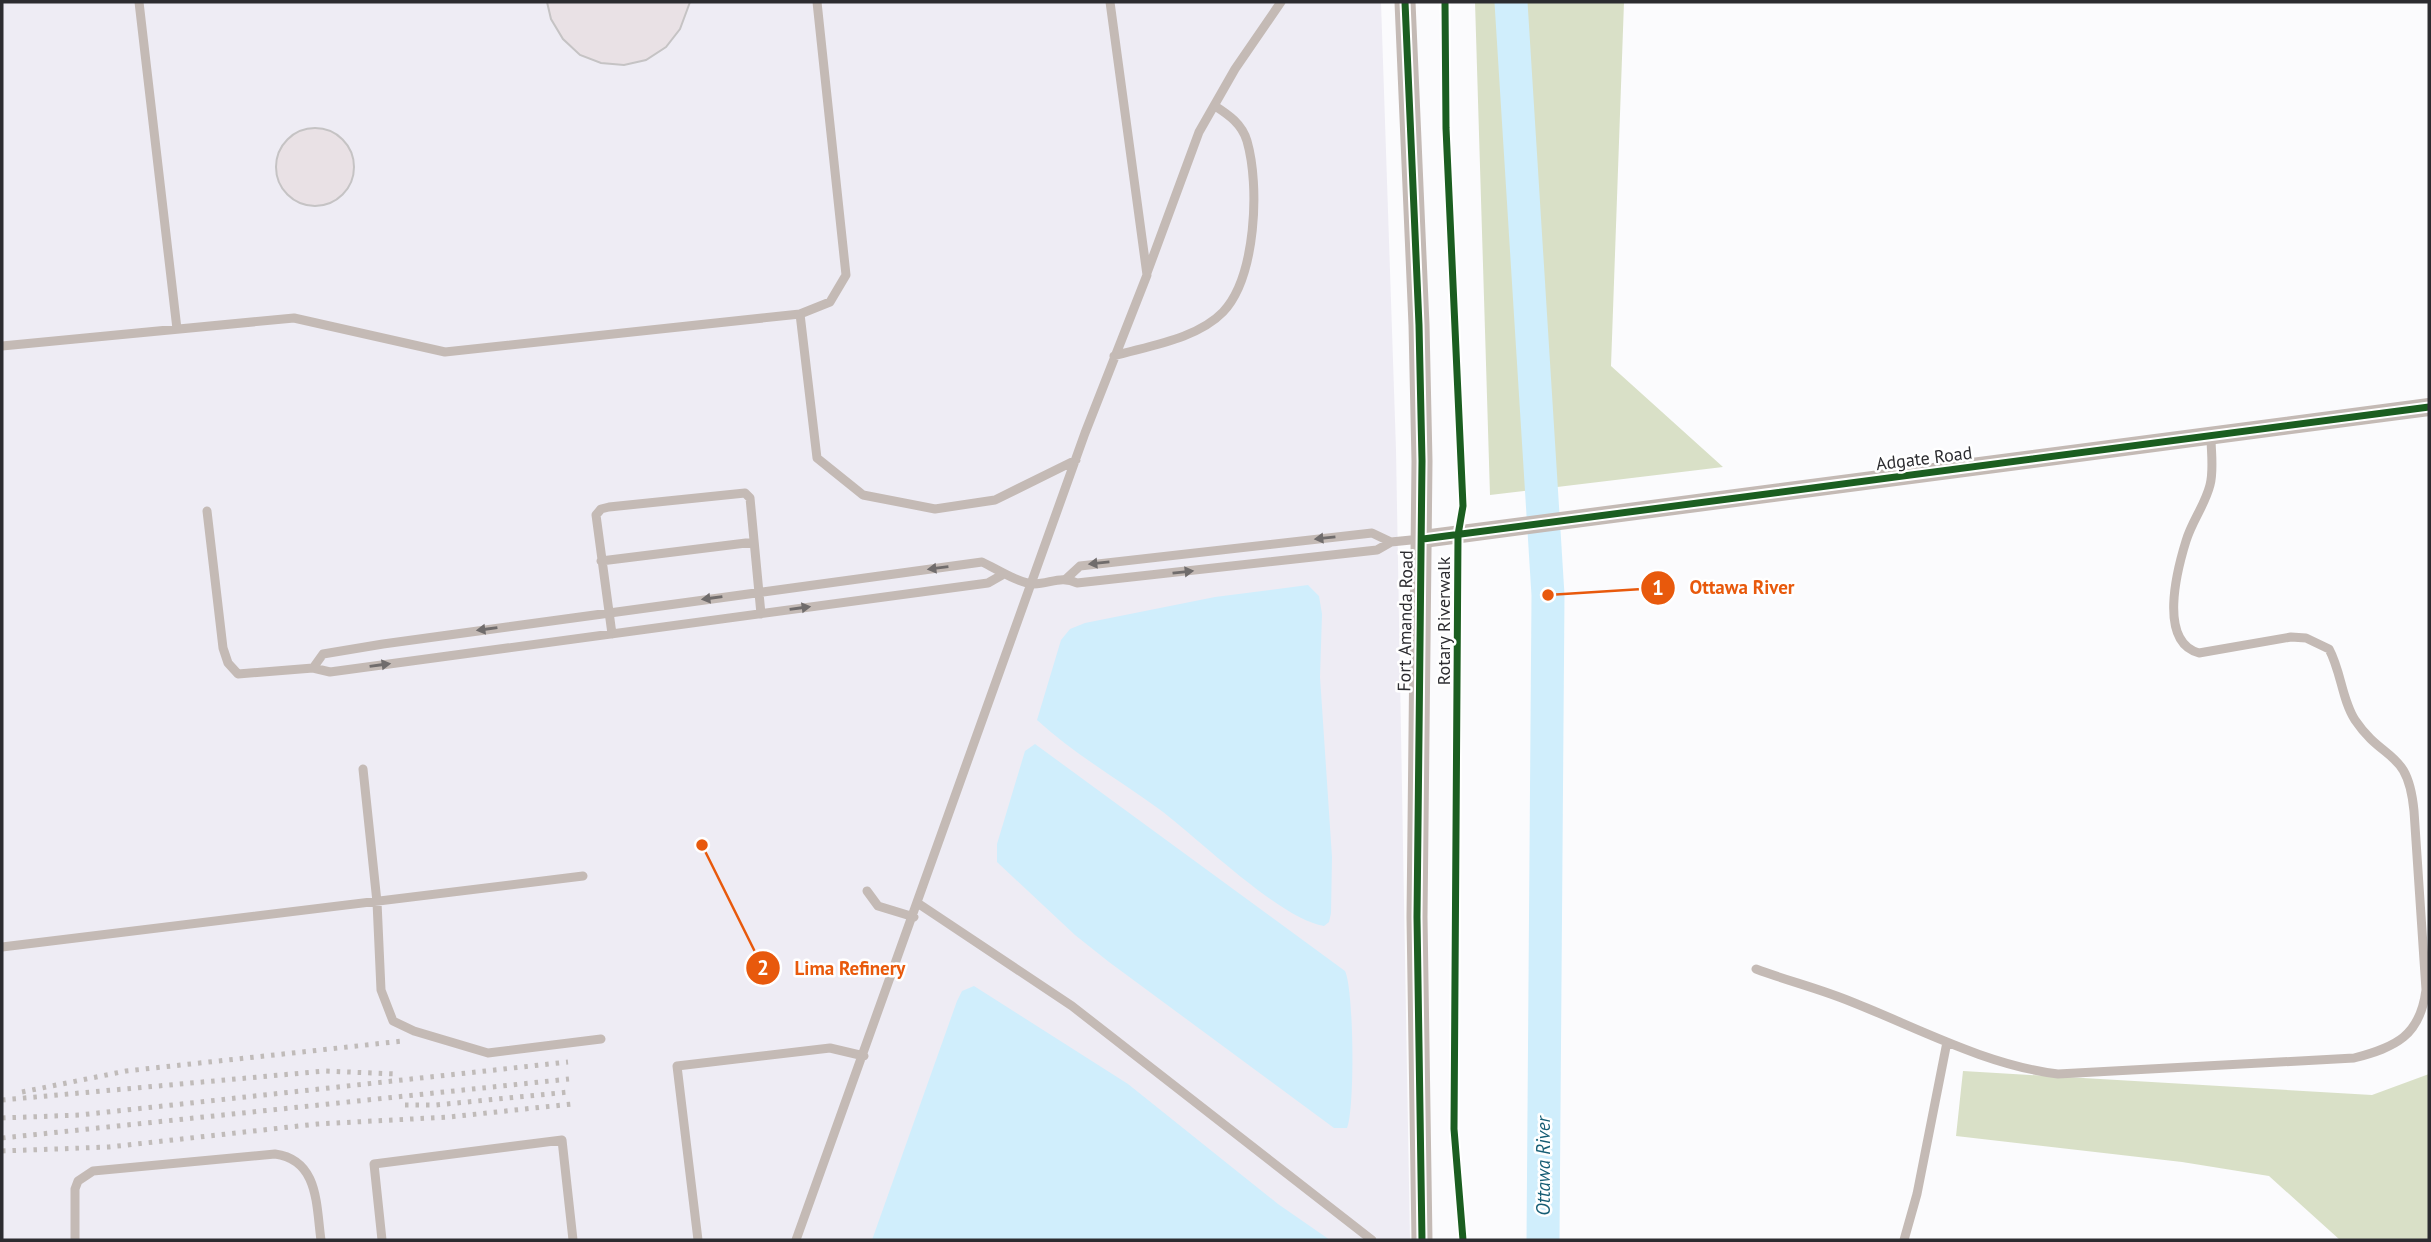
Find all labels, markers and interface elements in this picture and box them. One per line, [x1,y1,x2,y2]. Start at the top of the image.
street label: Adgate Road [1875,441,1973,475]
one-way arrow [1314,533,1336,544]
street label: Fort Amanda Road [1392,550,1418,692]
street label: Rotary Riverwalk [1432,556,1455,685]
one-way arrow [1088,558,1110,569]
one-way arrow [926,563,948,574]
one-way arrow [1172,566,1194,577]
callout: Ottawa River [1640,568,1808,608]
text: 1 [1652,574,1664,601]
text: Ottawa River [1689,575,1795,599]
one-way arrow [701,592,723,603]
one-way arrow [789,603,811,614]
one-way arrow [476,624,498,635]
one-way arrow [370,659,392,670]
callout: Lima Refinery [746,948,919,988]
text: 2 [757,954,769,981]
text: Lima Refinery [795,956,906,980]
water label: Ottawa River [1531,1114,1555,1216]

